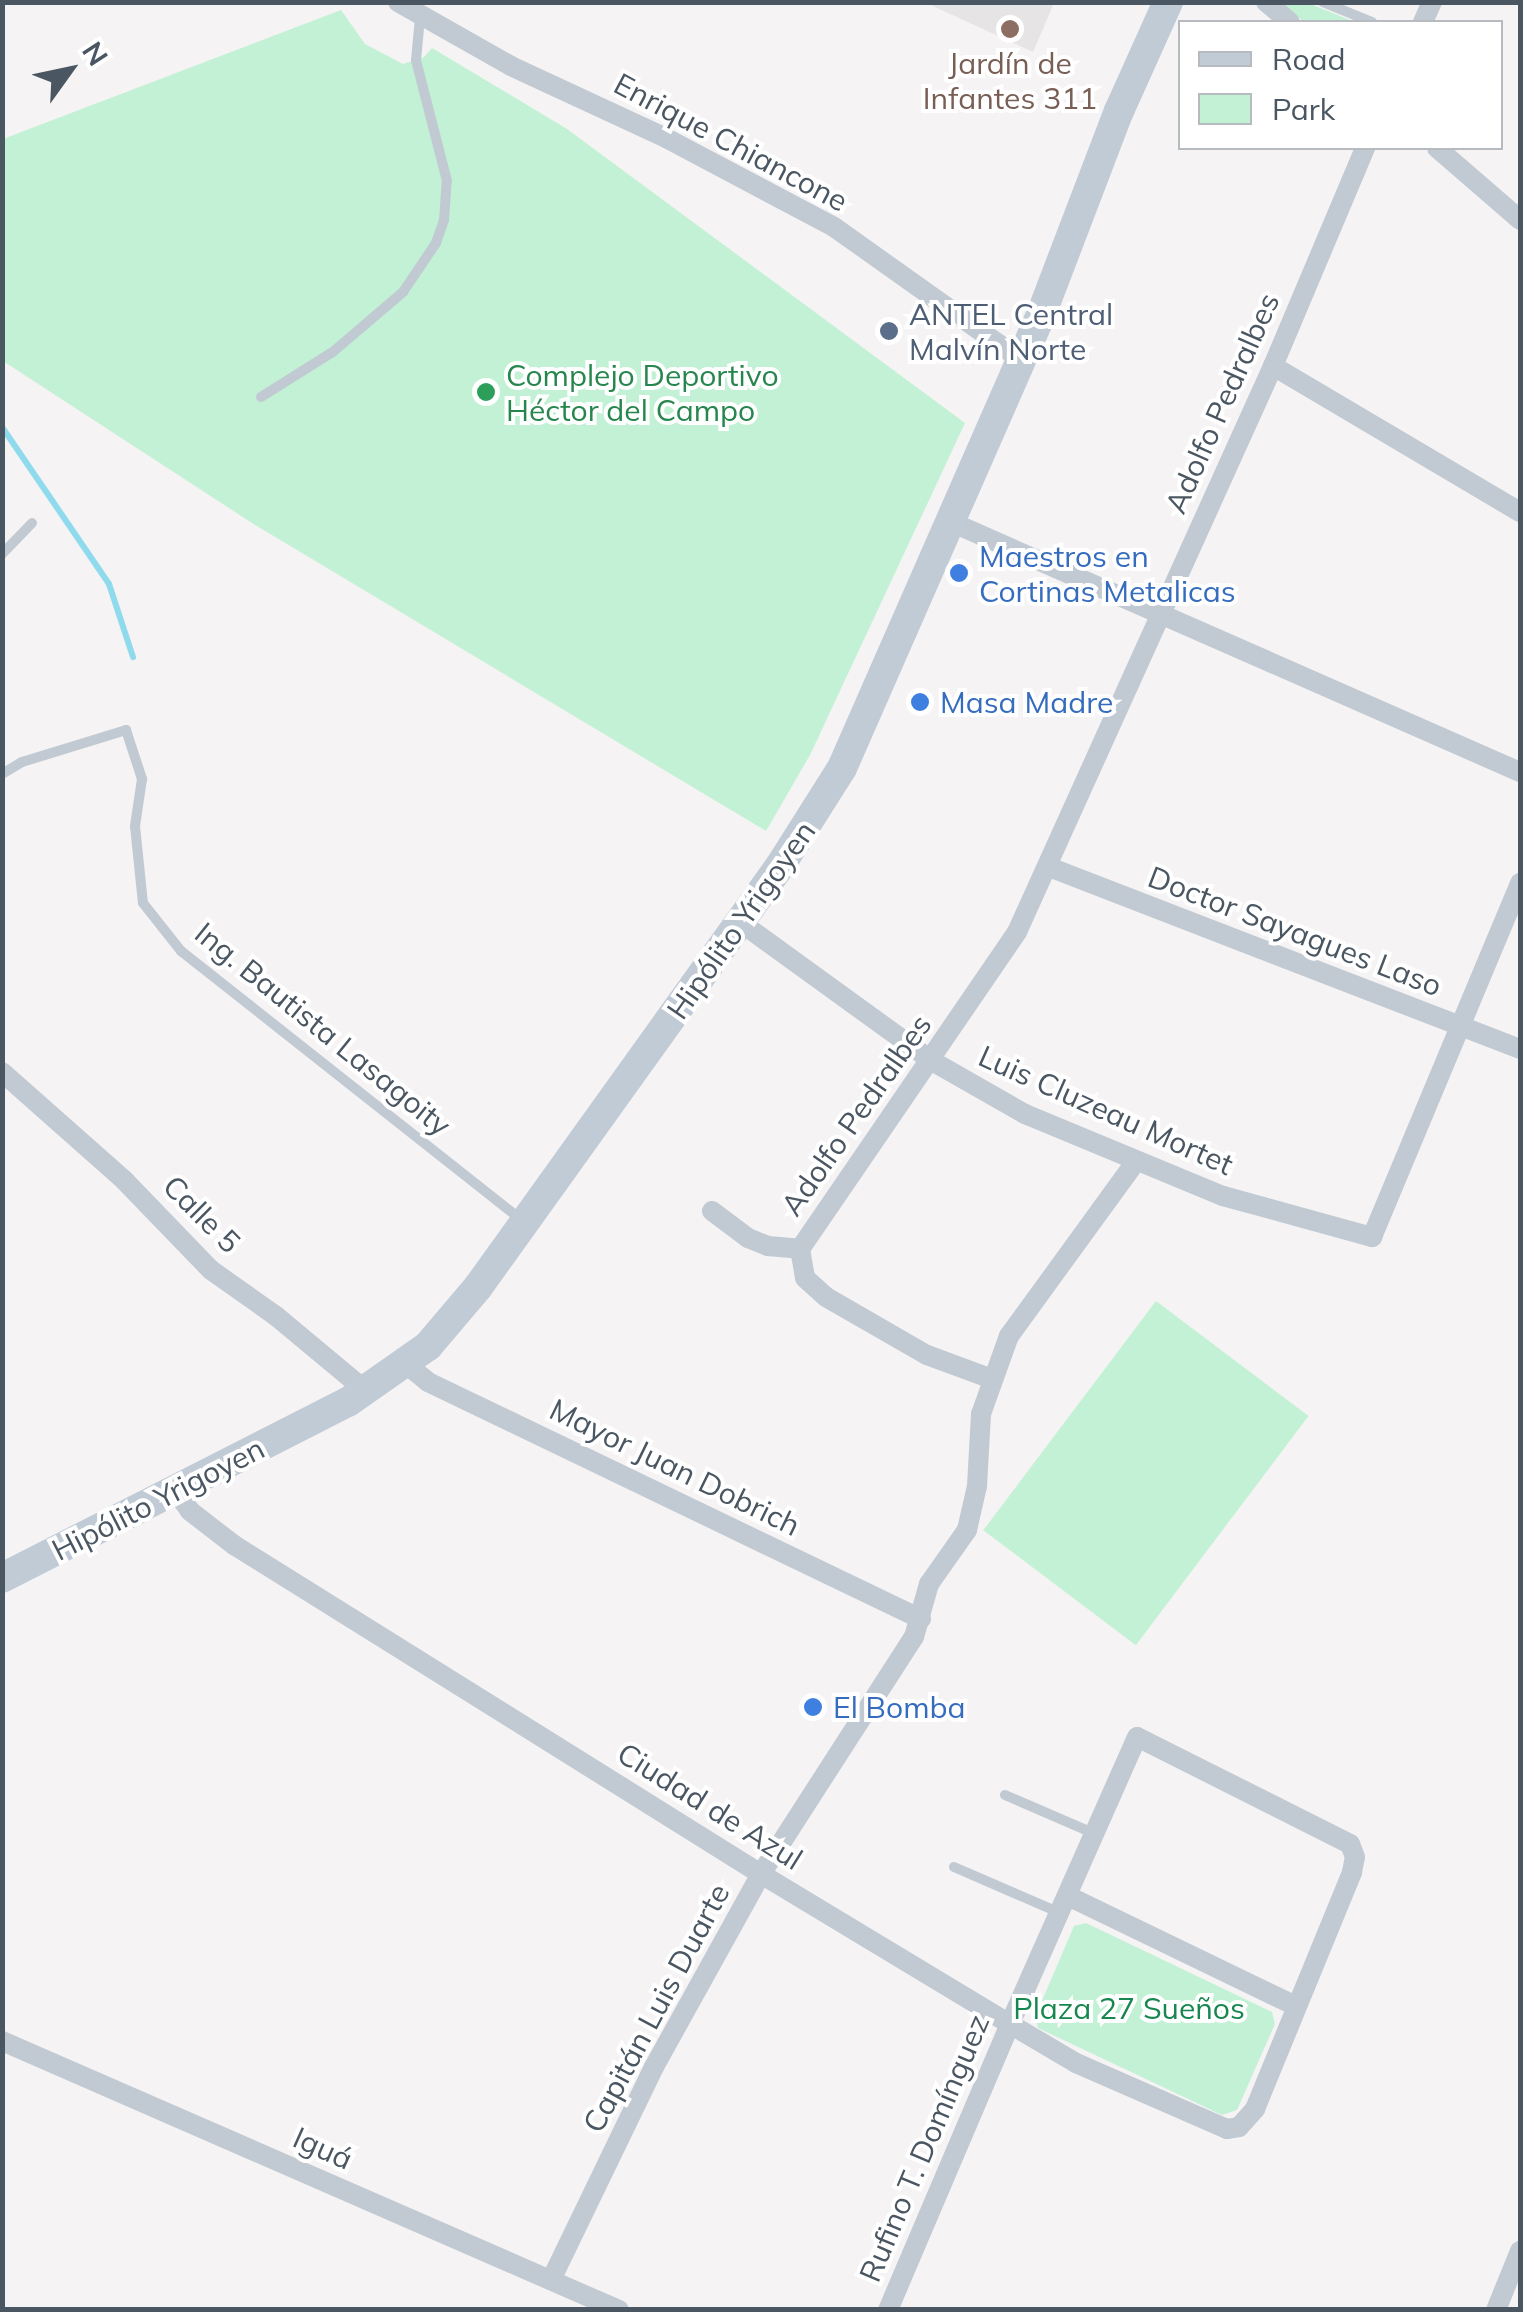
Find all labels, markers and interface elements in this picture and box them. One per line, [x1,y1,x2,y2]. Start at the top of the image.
marker: Jardín de Infantes 311 [999,18,1021,40]
north arrow [20,20,120,120]
legend [1178,20,1503,150]
text: N [75,35,116,72]
text: Road [1272,40,1346,78]
place label: Jardín de Infantes 311 [923,45,1097,116]
street label: Enrique Chiancone [608,65,854,219]
text: Park [1272,90,1335,128]
street label: Adolfo Pedralbes [1157,287,1287,519]
place label: ANTEL Central Malvín Norte [909,296,1113,366]
marker: ANTEL Central Malvín Norte [878,320,900,342]
place label: Complejo Deportivo Héctor del Campo [506,357,779,428]
marker: Complejo Deportivo Héctor del Campo [475,381,497,403]
place label: Maestros en Cortinas Metalicas [979,538,1236,608]
marker: Maestros en Cortinas Metalicas [948,562,970,584]
place label: Masa Madre [940,684,1113,720]
marker: Masa Madre [909,691,931,713]
street label: Hipólito Yrigoyen [659,814,823,1026]
street label: Doctor Sayagues Laso [1143,858,1447,1004]
street label: Ing. Bautista Lasagoity [188,915,458,1143]
street label: Adolfo Pedralbes [773,1008,939,1222]
street label: Luis Cluzeau Mortet [973,1038,1239,1182]
street label: Calle 5 [156,1168,248,1260]
street label: Mayor Juan Dobrich [544,1391,806,1543]
street label: Hipólito Yrigoyen [46,1430,270,1568]
place label: El Bomba [833,1689,965,1725]
marker: El Bomba [802,1696,824,1718]
street label: Ciudad de Azul [611,1735,809,1877]
street label: Capitán Luis Duarte [575,1878,737,2138]
park label: Plaza 27 Sueños [1013,1990,1245,2026]
street label: Rufino T. Domínguez [851,2009,997,2287]
street label: Iguá [288,2119,358,2177]

